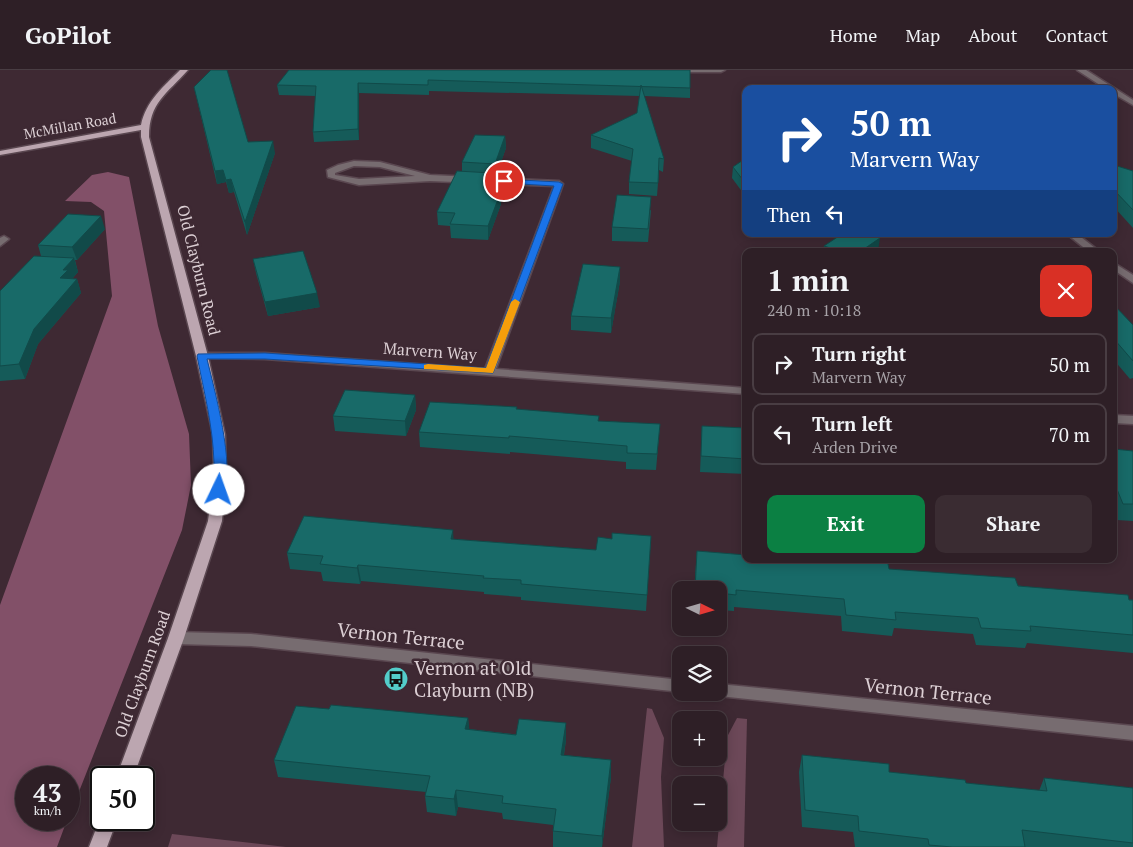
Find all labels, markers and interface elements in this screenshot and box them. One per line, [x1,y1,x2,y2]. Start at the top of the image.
text: GoPilot [25,19,111,51]
text: Home [830,23,877,47]
text: Map [905,23,940,47]
text: About [968,23,1017,47]
text: Contact [1045,23,1108,47]
text: 50 m [850,100,931,146]
icon: right [767,105,832,170]
street label: McMillan Road [22,108,118,143]
text: Marvern Way [850,144,979,173]
pin [483,160,525,202]
icon: arrive [490,167,518,195]
icon: left [821,200,849,228]
street label: Old Clayburn Road [172,202,226,338]
text: Then [767,202,811,227]
text: 1 min [767,260,849,300]
button: close [1040,265,1092,317]
text: 240 m · 10:18 [767,299,861,321]
street label: Marvern Way [382,337,478,365]
text: Turn right [812,341,906,366]
icon: right [769,350,797,378]
text: 50 m [1049,352,1090,377]
text: Marvern Way [812,366,906,388]
text: Turn left [812,411,893,436]
icon: left [769,420,797,448]
text: 70 m [1049,422,1090,447]
text: Arden Drive [812,436,898,458]
position arrow [192,463,244,515]
button: Exit [767,495,925,553]
button: Share [935,495,1092,553]
north arrow [672,581,728,636]
map controls [672,581,727,831]
street label: Old Clayburn Road [109,607,175,741]
street label: Vernon Terrace [336,616,466,655]
button: layers [672,646,727,701]
place label: Vernon at Old Clayburn (NB) [414,655,534,702]
bus stop icon: Vernon at Old Clayburn (NB) [383,666,409,692]
street label: Vernon Terrace [863,671,993,710]
button: + [672,711,727,766]
speed limit sign: 50 [90,766,155,831]
text: 43 [33,776,62,809]
button: − [672,776,727,831]
text: km/h [34,803,61,818]

